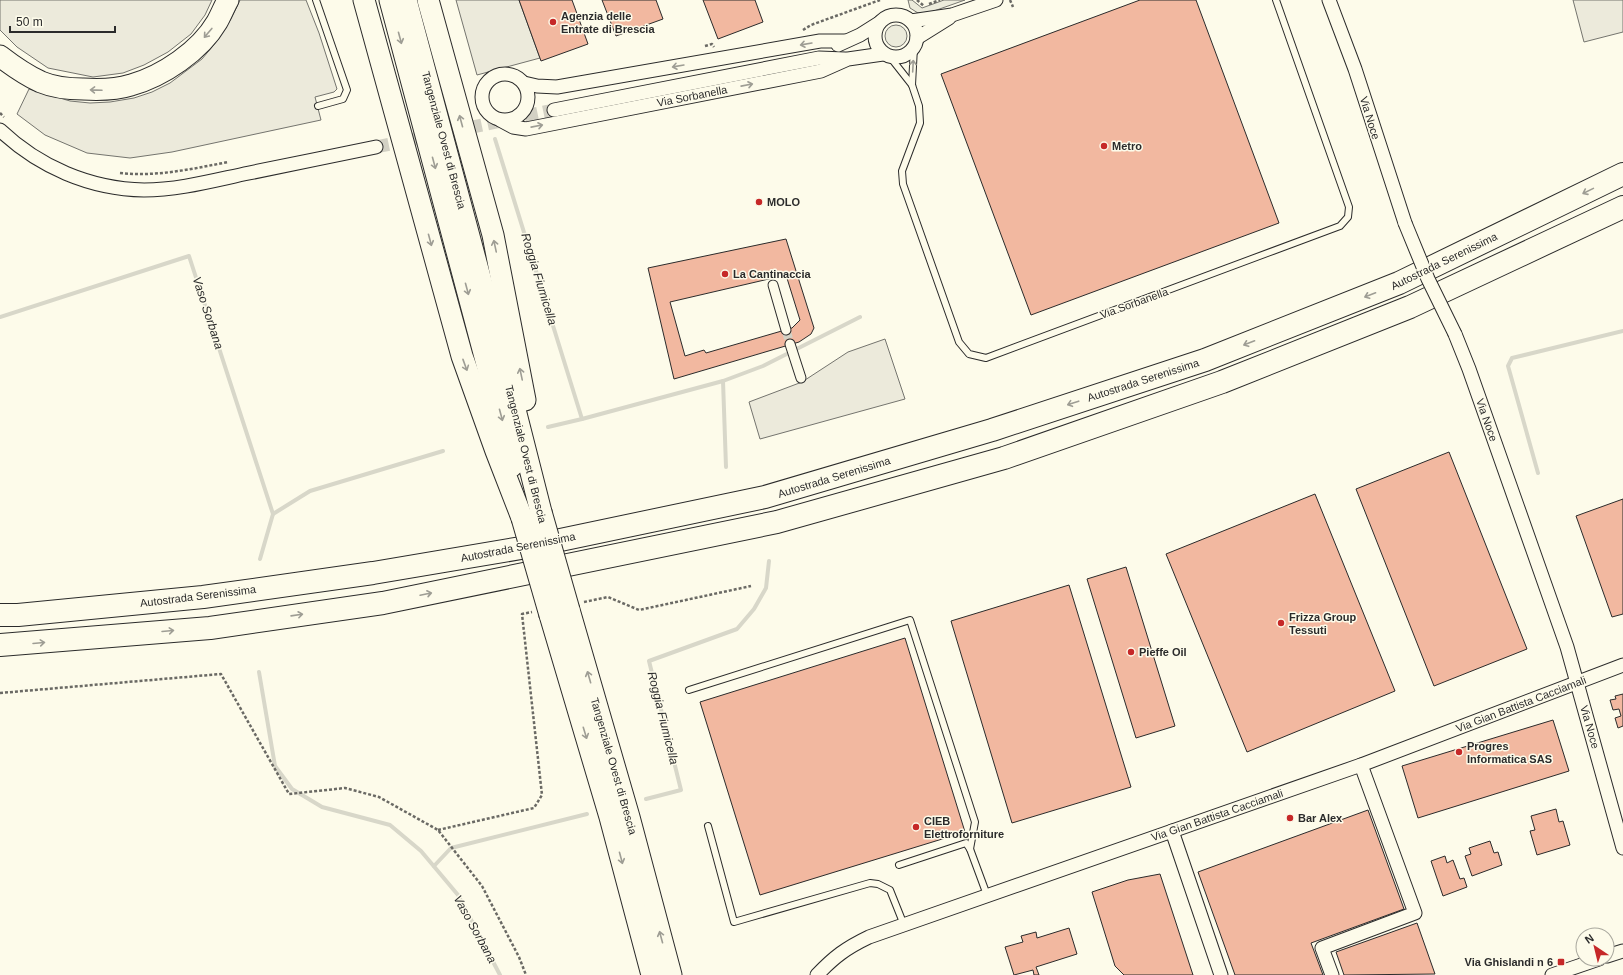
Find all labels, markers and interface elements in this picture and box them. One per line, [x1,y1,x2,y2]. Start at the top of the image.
scale bar [10,8,115,34]
place label: Agenzia delle Entrate di Brescia [561,10,655,35]
text: 50 m [16,15,43,29]
marker: Agenzia delle Entrate di Brescia [548,17,558,27]
one-way arrow [203,28,212,39]
one-way arrow [397,31,405,44]
one-way arrow [800,40,813,48]
one-way arrow [910,60,917,73]
one-way arrow [672,63,685,71]
street label: Tangenziale Ovest di Brescia [420,70,468,211]
one-way arrow [740,81,753,89]
street label: Via Sorbanella [656,83,729,109]
one-way arrow [90,86,103,94]
street label: Via Noce [1358,95,1382,141]
one-way arrow [457,115,465,128]
one-way arrow [530,122,543,130]
place label: Metro [1112,140,1142,152]
marker: Metro [1099,141,1109,151]
one-way arrow [430,157,438,170]
one-way arrow [1582,188,1594,195]
place label: MOLO [767,196,800,208]
marker: MOLO [754,197,764,207]
street label: Autostrada Serenissima [1389,230,1500,292]
water label: Roggia Fiumicella [518,231,560,327]
one-way arrow [427,233,435,246]
one-way arrow [491,240,499,253]
place label: La Cantinaccia [733,268,812,280]
marker: La Cantinaccia [720,269,730,279]
water label: Vaso Sorbana [190,275,226,351]
one-way arrow [464,282,471,295]
street label: Via Sorbanella [1098,285,1170,321]
one-way arrow [1364,291,1376,299]
one-way arrow [1243,339,1255,347]
street label: Autostrada Serenissima [1086,356,1201,404]
one-way arrow [462,359,470,371]
one-way arrow [517,368,525,381]
street label: Tangenziale Ovest di Brescia [503,384,549,525]
street label: Via Noce [1474,397,1500,443]
one-way arrow [1067,400,1079,408]
one-way arrow [497,408,505,421]
street label: Autostrada Serenissima [776,454,892,500]
street label: Autostrada Serenissima [460,530,577,564]
street label: Autostrada Serenissima [139,583,258,609]
one-way arrow [419,590,432,598]
one-way arrow [290,611,303,619]
place label: Frizza Group Tessuti [1289,611,1357,636]
marker: Frizza Group Tessuti [1276,618,1286,628]
one-way arrow [161,628,174,635]
one-way arrow [32,639,45,646]
place label: Pieffe Oil [1139,646,1187,658]
marker: Pieffe Oil [1126,647,1136,657]
water label: Roggia Fiumicella [645,670,681,766]
one-way arrow [585,671,592,684]
street label: Via Gian Battista Cacciamali [1454,674,1588,734]
street label: Tangenziale Ovest di Brescia [589,696,640,837]
street label: Via Noce [1578,704,1602,750]
one-way arrow [582,726,589,739]
place label: Progres Informatica SAS [1467,740,1552,765]
marker: Progres Informatica SAS [1454,747,1464,757]
street label: Via Gian Battista Cacciamali [1150,787,1284,843]
place label: Bar Alex [1298,812,1343,824]
marker: Bar Alex [1285,813,1295,823]
place label: CIEB Elettroforniture [924,815,1004,840]
marker: CIEB Elettroforniture [911,822,921,832]
one-way arrow [618,851,625,864]
water label: Vaso Sorbana [451,893,500,966]
north arrow [1575,927,1615,967]
one-way arrow [657,931,664,944]
text: N [1583,932,1596,946]
place label: Via Ghislandi n 6 [1465,956,1553,968]
marker: Via Ghislandi n 6 [1556,957,1566,967]

